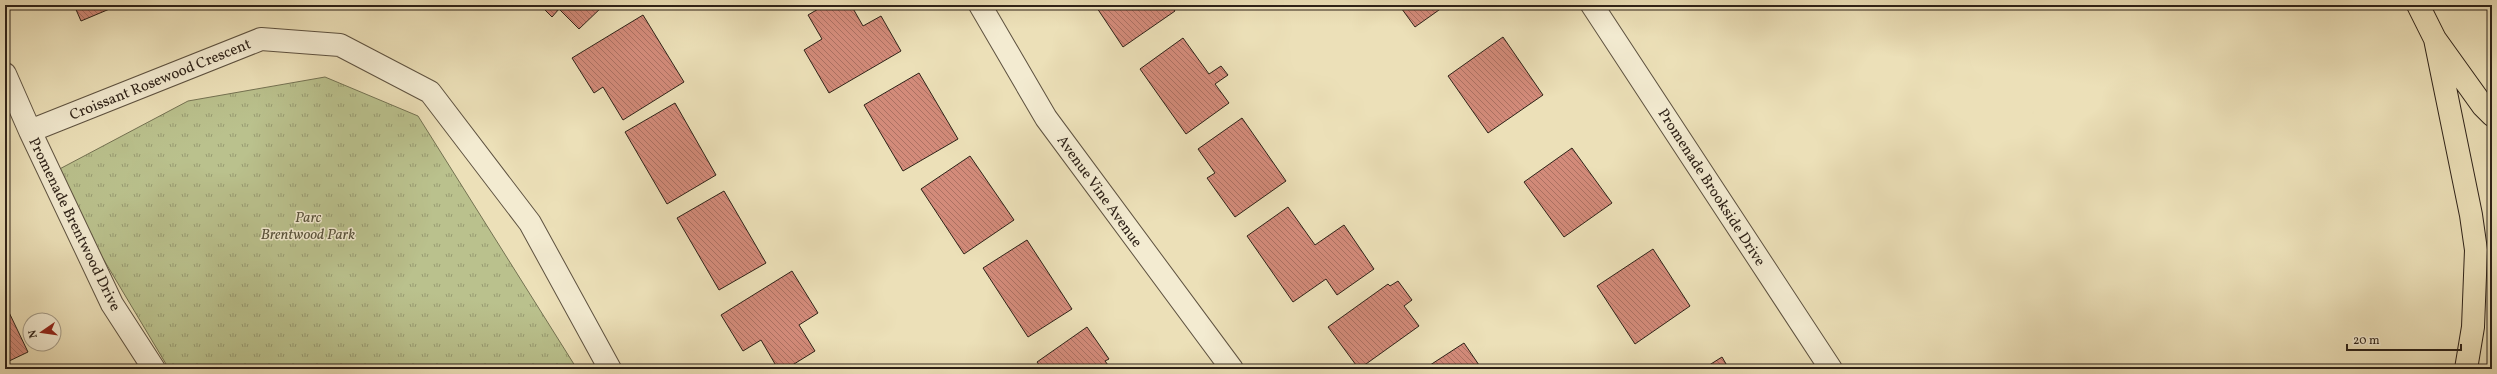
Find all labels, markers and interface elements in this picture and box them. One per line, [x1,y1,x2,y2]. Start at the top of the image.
street label: Croissant Rosewood Crescent [67,34,254,126]
street label: Promenade Brookside Drive [1652,105,1770,271]
street label: Avenue Vine Avenue [1051,132,1147,252]
street label: Promenade Brentwood Drive [22,134,125,315]
park label: Parc Brentwood Park [261,208,355,246]
north arrow [22,312,62,352]
scale bar [2347,326,2461,352]
text: N [26,328,42,339]
text: 20 m [2353,333,2380,349]

